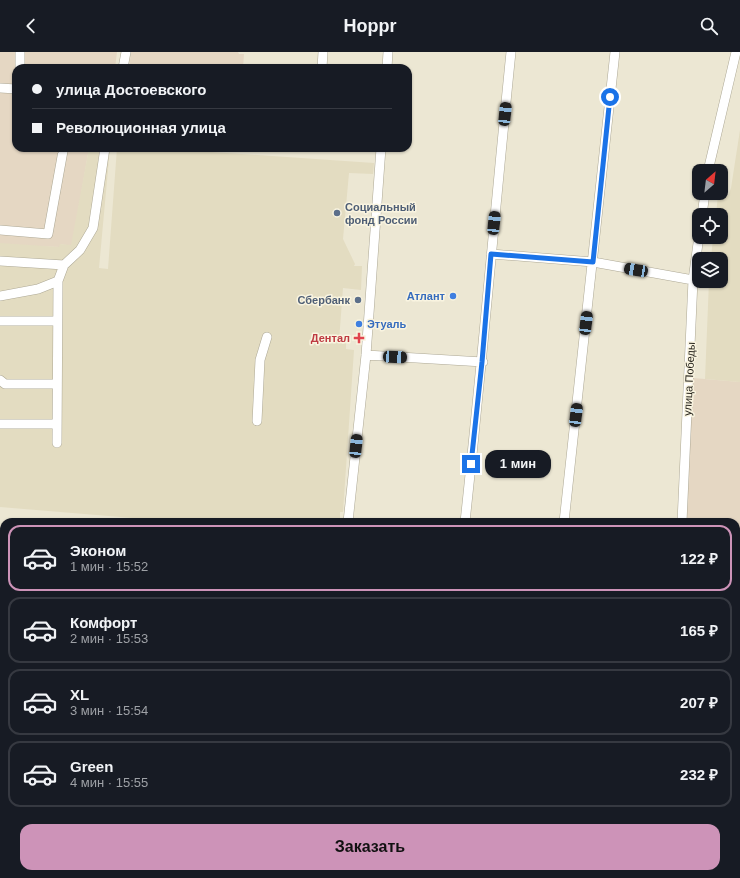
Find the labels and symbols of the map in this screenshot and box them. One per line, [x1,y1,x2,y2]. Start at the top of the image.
route start [601,88,619,106]
car [498,101,512,127]
north arrow [692,164,728,200]
place label: Социальный фонд России [345,201,417,226]
marker: Социальный фонд России [332,208,342,218]
car [487,210,501,236]
car [623,262,649,278]
place label: Атлант [407,290,446,302]
marker: Атлант [448,291,458,301]
place label: Сбербанк [298,294,350,306]
marker: Сбербанк [353,295,363,305]
car [579,310,593,336]
place label: Этуаль [367,318,407,330]
marker: Этуаль [354,319,364,329]
place label: Дентал [311,332,350,344]
marker: Дентал [353,332,365,344]
street label: улица Победы [681,342,697,416]
car [383,350,407,364]
car [569,402,583,428]
car [349,433,363,459]
callout: 1 мин [485,450,551,478]
route end [462,455,480,473]

